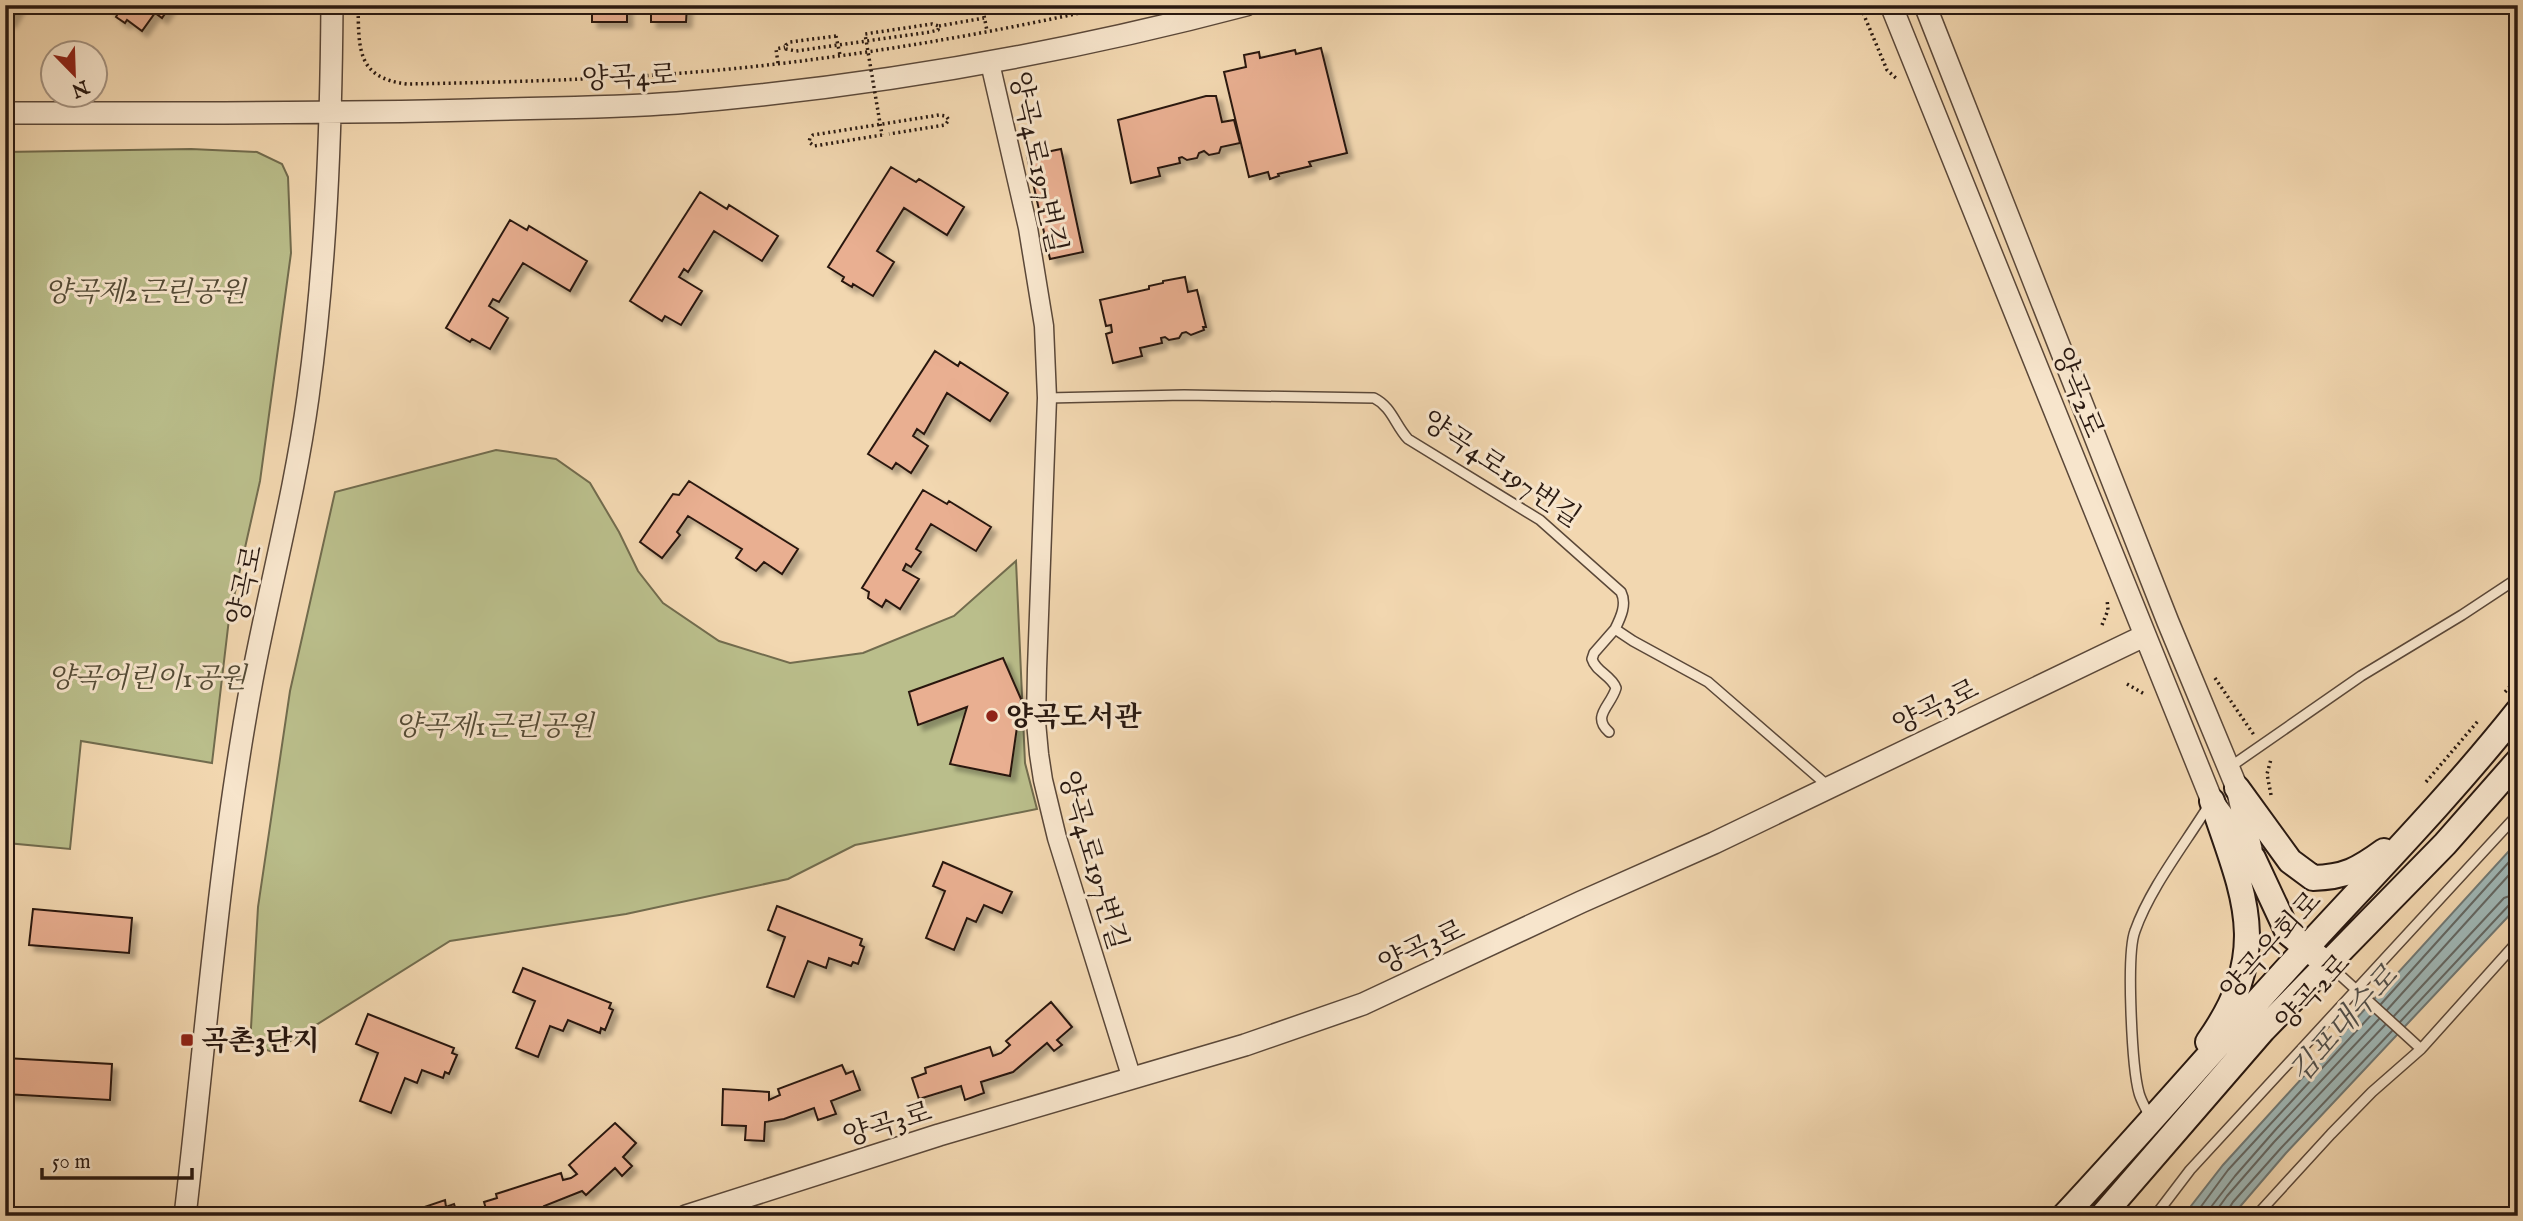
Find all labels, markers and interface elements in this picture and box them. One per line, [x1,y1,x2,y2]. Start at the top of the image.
north arrow [38,38,108,108]
street label: 양곡4로 [581,59,677,98]
street label: 양곡4로197번길 [1000,69,1073,257]
text: N [67,73,93,102]
park label: 양곡제2근린공원 [44,276,248,311]
street label: 양곡2로 [2043,343,2111,443]
street label: 양곡4로197번길 [1414,404,1587,536]
street label: 양곡로 [221,542,272,629]
park label: 양곡어린이1공원 [47,662,249,697]
street label: 양곡3로 [1887,672,1985,744]
place label: 양곡도서관 [1006,701,1142,736]
marker: 양곡도서관 [984,708,1000,724]
park label: 양곡제1근린공원 [394,710,596,745]
street label: 양곡4로197번길 [1049,767,1134,954]
street label: 양곡우회로 [2214,885,2330,1009]
street label: 양곡3로 [1373,913,1471,983]
street label: 양곡2로 [2269,947,2359,1040]
water label: 김포대수로 [2282,958,2408,1092]
place label: 곡촌3단지 [201,1025,320,1060]
marker: 곡촌3단지 [179,1032,195,1048]
street label: 양곡3로 [839,1095,937,1156]
scale bar [42,1137,192,1181]
text: 50 m [52,1149,91,1176]

